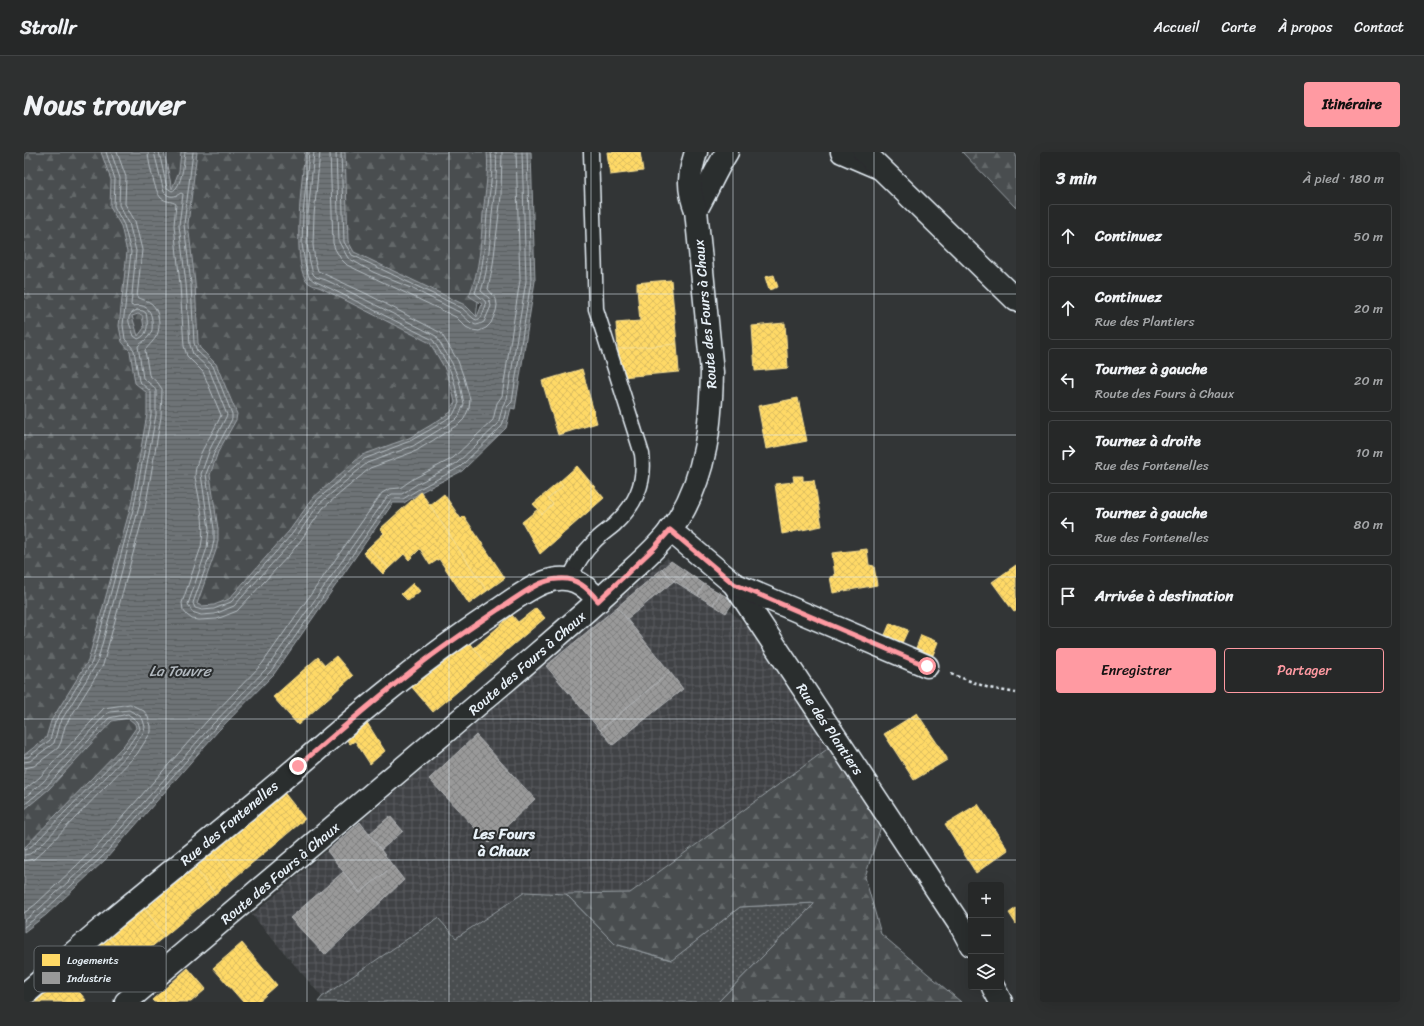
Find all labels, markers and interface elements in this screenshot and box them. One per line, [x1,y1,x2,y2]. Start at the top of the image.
text: Strollr [20,11,76,44]
text: Accueil [1154,15,1200,40]
text: Carte [1222,15,1256,40]
text: À propos [1278,15,1332,40]
text: Contact [1354,15,1404,40]
text: Nous trouver [24,80,184,129]
button: Itinéraire [1304,82,1400,127]
text: 3 min [1056,163,1097,193]
text: À pied · 180 m [1303,167,1384,190]
text: Continuez [1095,223,1162,249]
icon: ahead [1057,225,1079,247]
text: 50 m [1353,225,1383,248]
street label: Route des Fours à Chaux [686,237,724,390]
text: Continuez [1095,284,1162,310]
icon: ahead [1057,297,1079,319]
text: 20 m [1354,297,1383,320]
text: Rue des Plantiers [1095,310,1194,333]
text: Tournez à gauche [1095,356,1207,382]
icon: left [1057,369,1079,391]
text: 20 m [1354,369,1383,392]
text: Route des Fours à Chaux [1095,382,1234,405]
text: Tournez à droite [1095,428,1201,454]
icon: right [1057,441,1079,463]
text: 10 m [1356,441,1383,464]
text: Rue des Fontenelles [1095,454,1209,477]
text: Tournez à gauche [1095,500,1207,526]
icon: left [1057,513,1079,535]
text: 80 m [1354,513,1383,536]
text: Rue des Fontenelles [1095,526,1209,549]
text: Arrivée à destination [1095,583,1233,609]
icon: arrive [1057,585,1079,607]
street label: Route des Fours à Chaux [462,604,593,722]
button: Enregistrer [1056,648,1216,693]
button: Partager [1224,648,1384,693]
route start [918,657,936,675]
water label: La Touvre [149,658,212,684]
street label: Rue des Plantiers [789,678,870,781]
route end [289,757,307,775]
street label: Rue des Fontenelles [174,774,285,872]
street label: Route des Fours à Chaux [215,815,346,931]
district label: Les Fours à Chaux [473,821,536,864]
map controls [968,882,1004,990]
button: + [968,882,1004,918]
button: − [968,918,1004,954]
legend [34,946,166,992]
text: Logements [67,951,119,970]
button: layers [968,954,1004,990]
text: Industrie [66,969,112,988]

